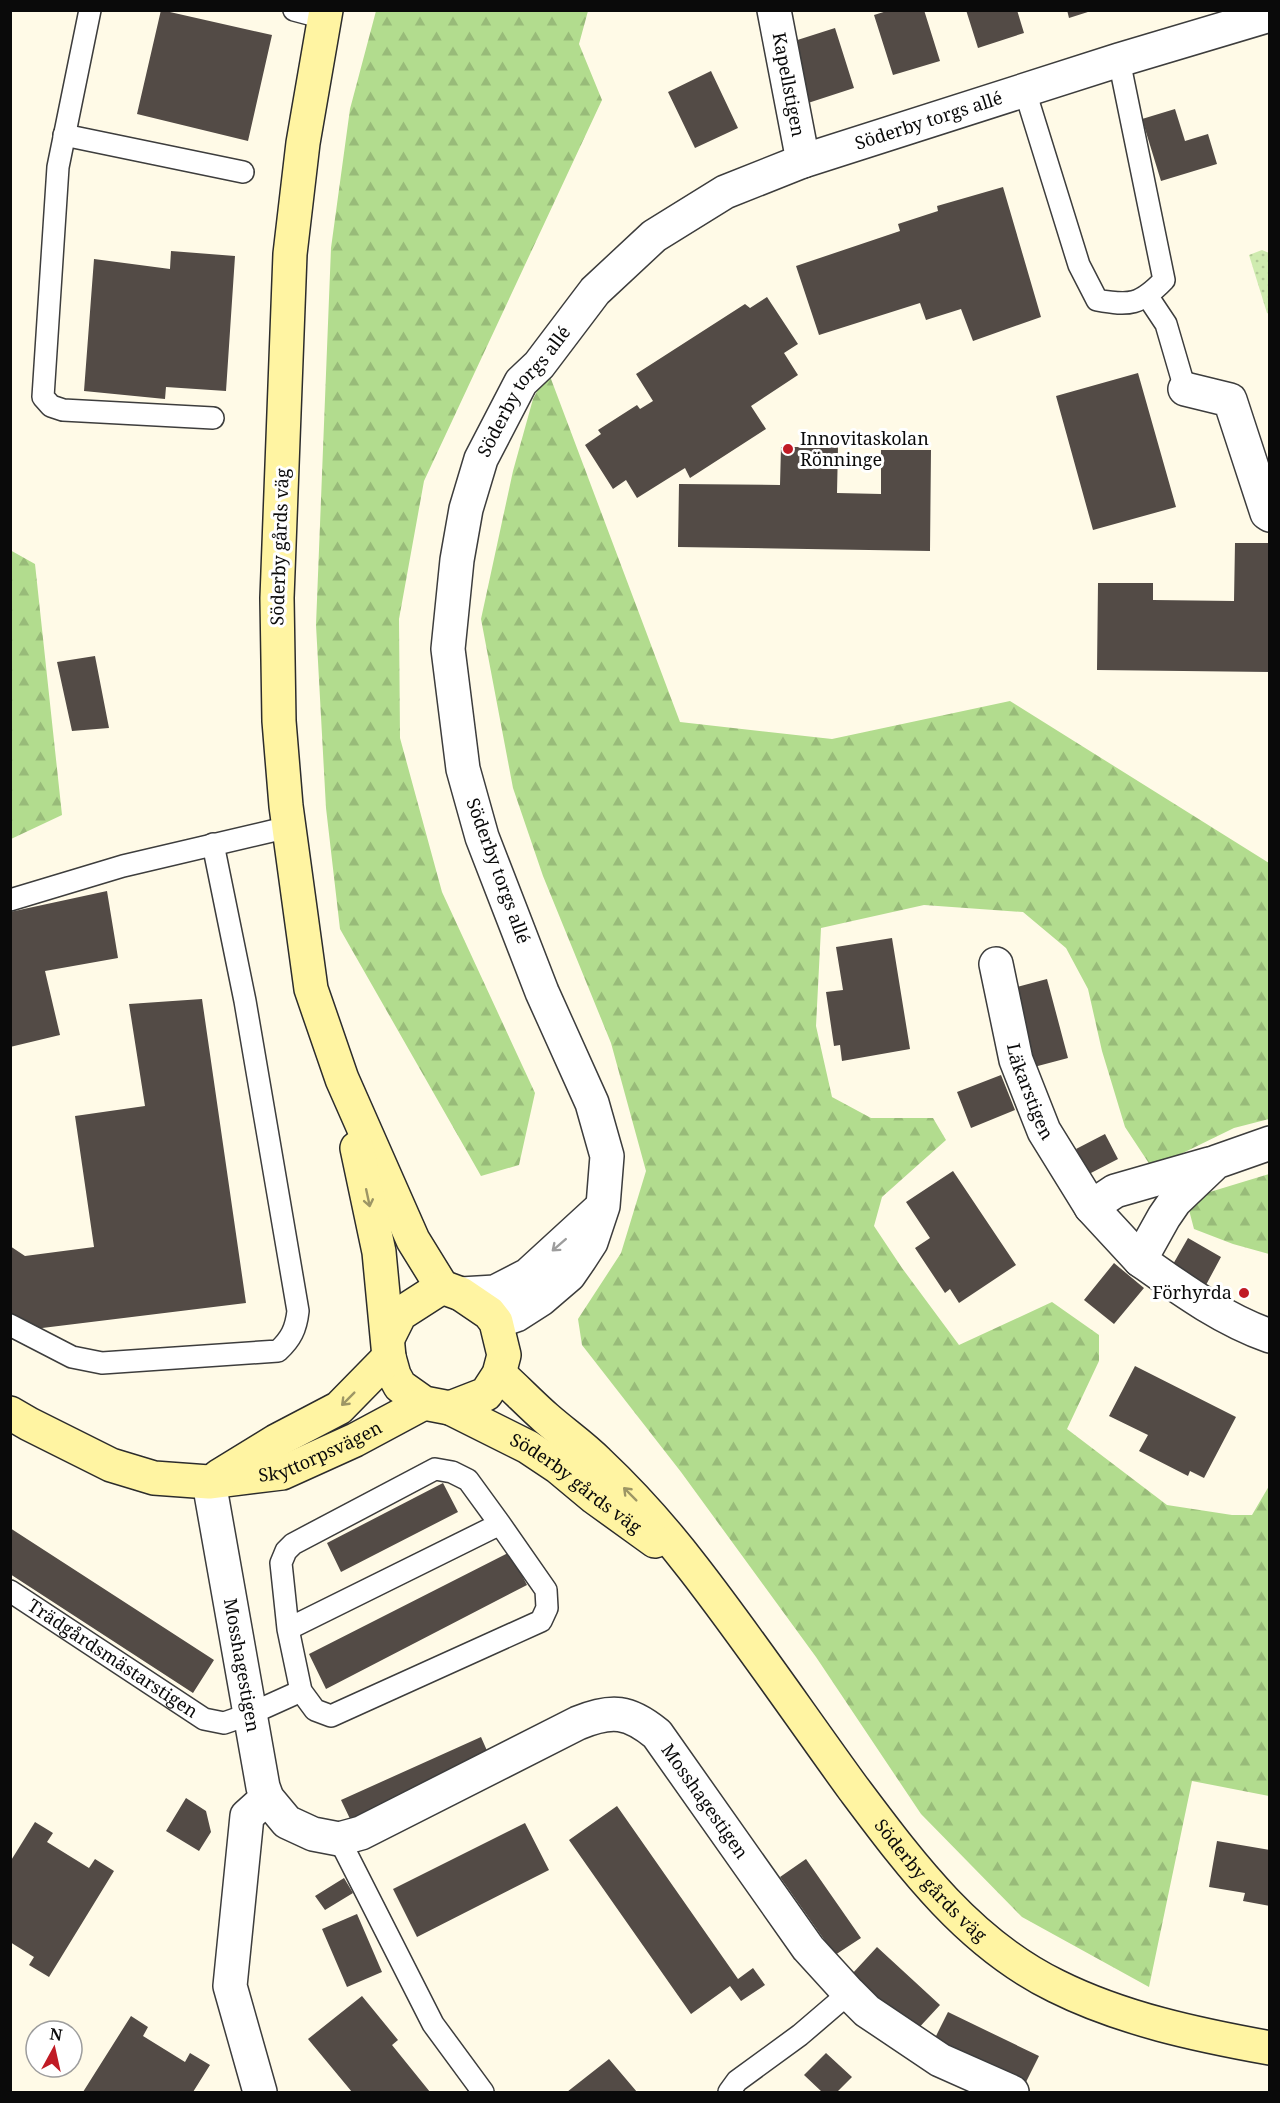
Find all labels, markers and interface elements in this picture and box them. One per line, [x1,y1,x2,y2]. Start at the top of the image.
street label: Kapellstigen [768,30,811,139]
street label: Söderby torgs allé [852,85,1005,155]
street label: Söderby torgs allé [471,321,575,461]
place label: Innovitaskolan Rönninge [800,426,929,471]
marker: Innovitaskolan Rönninge [781,442,795,456]
street label: Söderby gårds väg [264,468,294,626]
street label: Söderby torgs allé [461,794,536,947]
street label: Läkarstigen [1002,1041,1060,1144]
one-way arrow [362,1188,374,1207]
one-way arrow [551,1238,567,1251]
place label: Förhyrda [1152,1280,1232,1304]
marker: Förhyrda [1237,1286,1251,1300]
one-way arrow [341,1391,355,1406]
street label: Skyttorpsvägen [257,1415,386,1487]
street label: Söderby gårds väg [506,1427,647,1539]
one-way arrow [622,1486,637,1501]
street label: Trädgårdsmästarstigen [23,1593,203,1723]
street label: Mosshagestigen [219,1596,266,1734]
street label: Mosshagestigen [657,1739,755,1864]
street label: Söderby gårds väg [870,1814,992,1947]
north arrow [24,2019,84,2079]
text: N [48,2022,64,2046]

